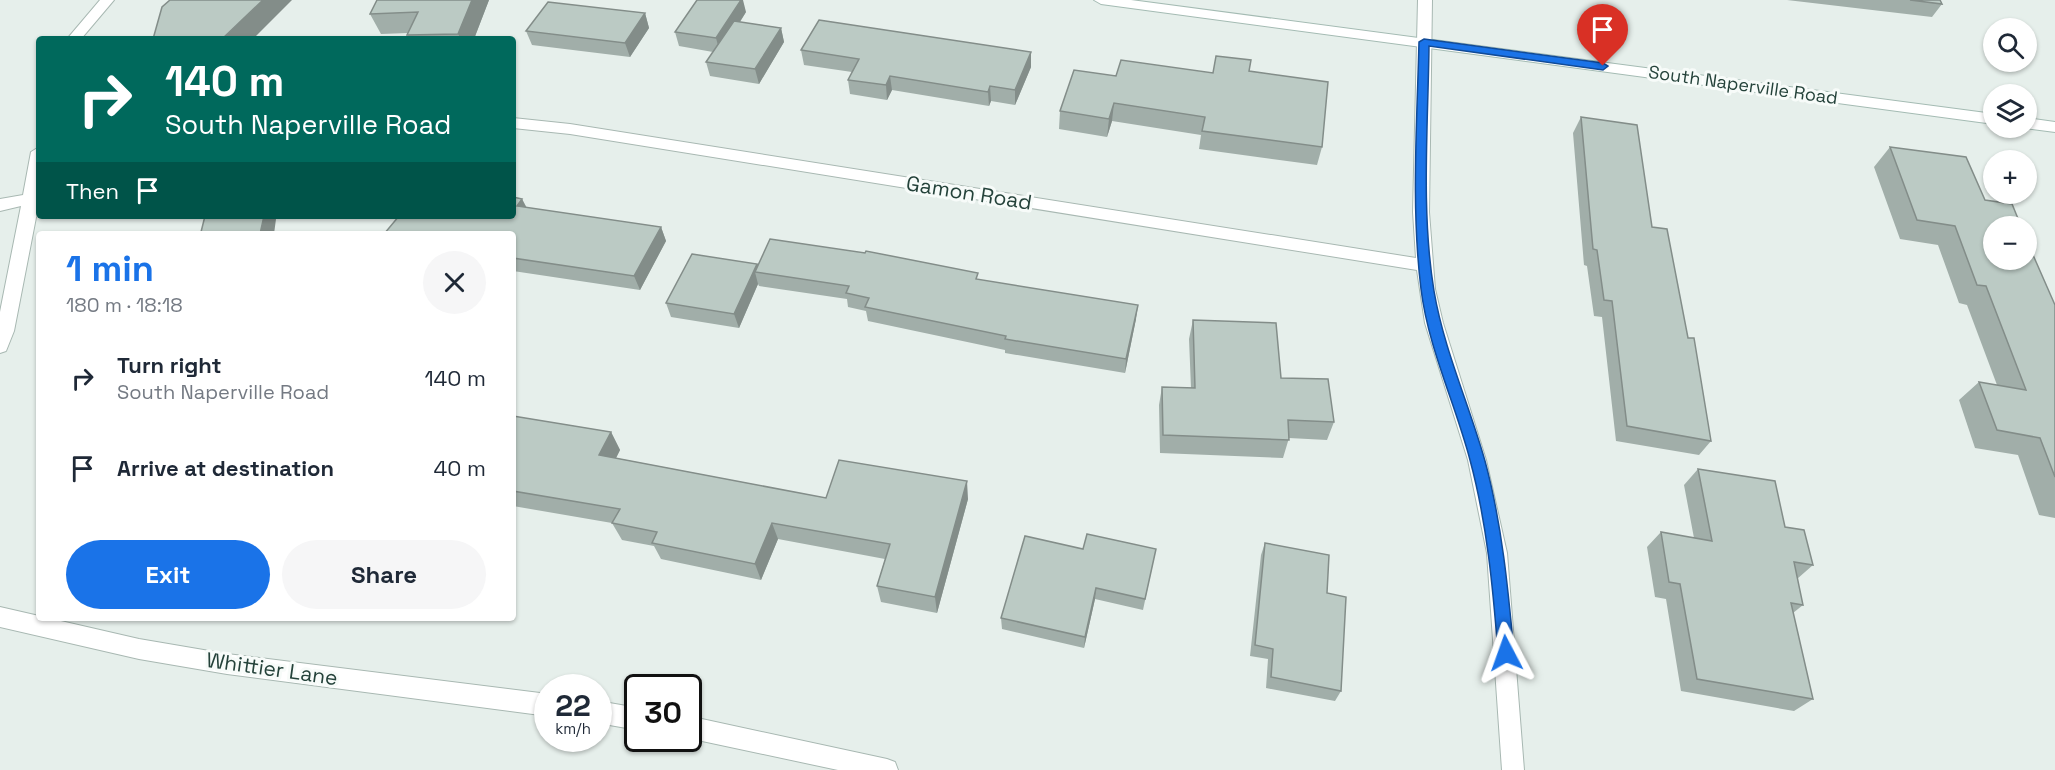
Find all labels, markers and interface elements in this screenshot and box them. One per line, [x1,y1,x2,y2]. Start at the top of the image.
pin [1577,4,1628,66]
icon: arrive [1586,13,1619,46]
map controls [1983,18,2037,270]
button: search [1983,18,2037,72]
text: 140 m [165,55,284,108]
icon: right [66,60,144,138]
street label: South Naperville Road [1647,60,1839,109]
button: layers [1983,84,2037,138]
text: South Naperville Road [165,107,451,142]
button: + [1983,150,2037,204]
street label: Gamon Road [904,169,1034,216]
icon: arrive [131,174,164,207]
text: Then [66,177,119,205]
button: − [1983,216,2037,270]
text: 1 min [66,246,154,292]
button: close [423,251,486,314]
text: 180 m · 18:18 [66,292,183,318]
text: Turn right [117,351,222,379]
icon: right [66,362,99,395]
text: 140 m [424,364,486,392]
text: South Naperville Road [117,379,329,405]
icon: arrive [66,452,99,485]
text: Arrive at destination [117,454,334,482]
text: 40 m [434,454,486,482]
button: Exit [66,540,270,609]
button: Share [282,540,486,609]
position arrow [1474,621,1538,685]
street label: Whittier Lane [205,646,340,691]
speed limit sign: 30 [624,674,702,752]
text: 22 [555,686,591,725]
text: km/h [555,719,591,738]

